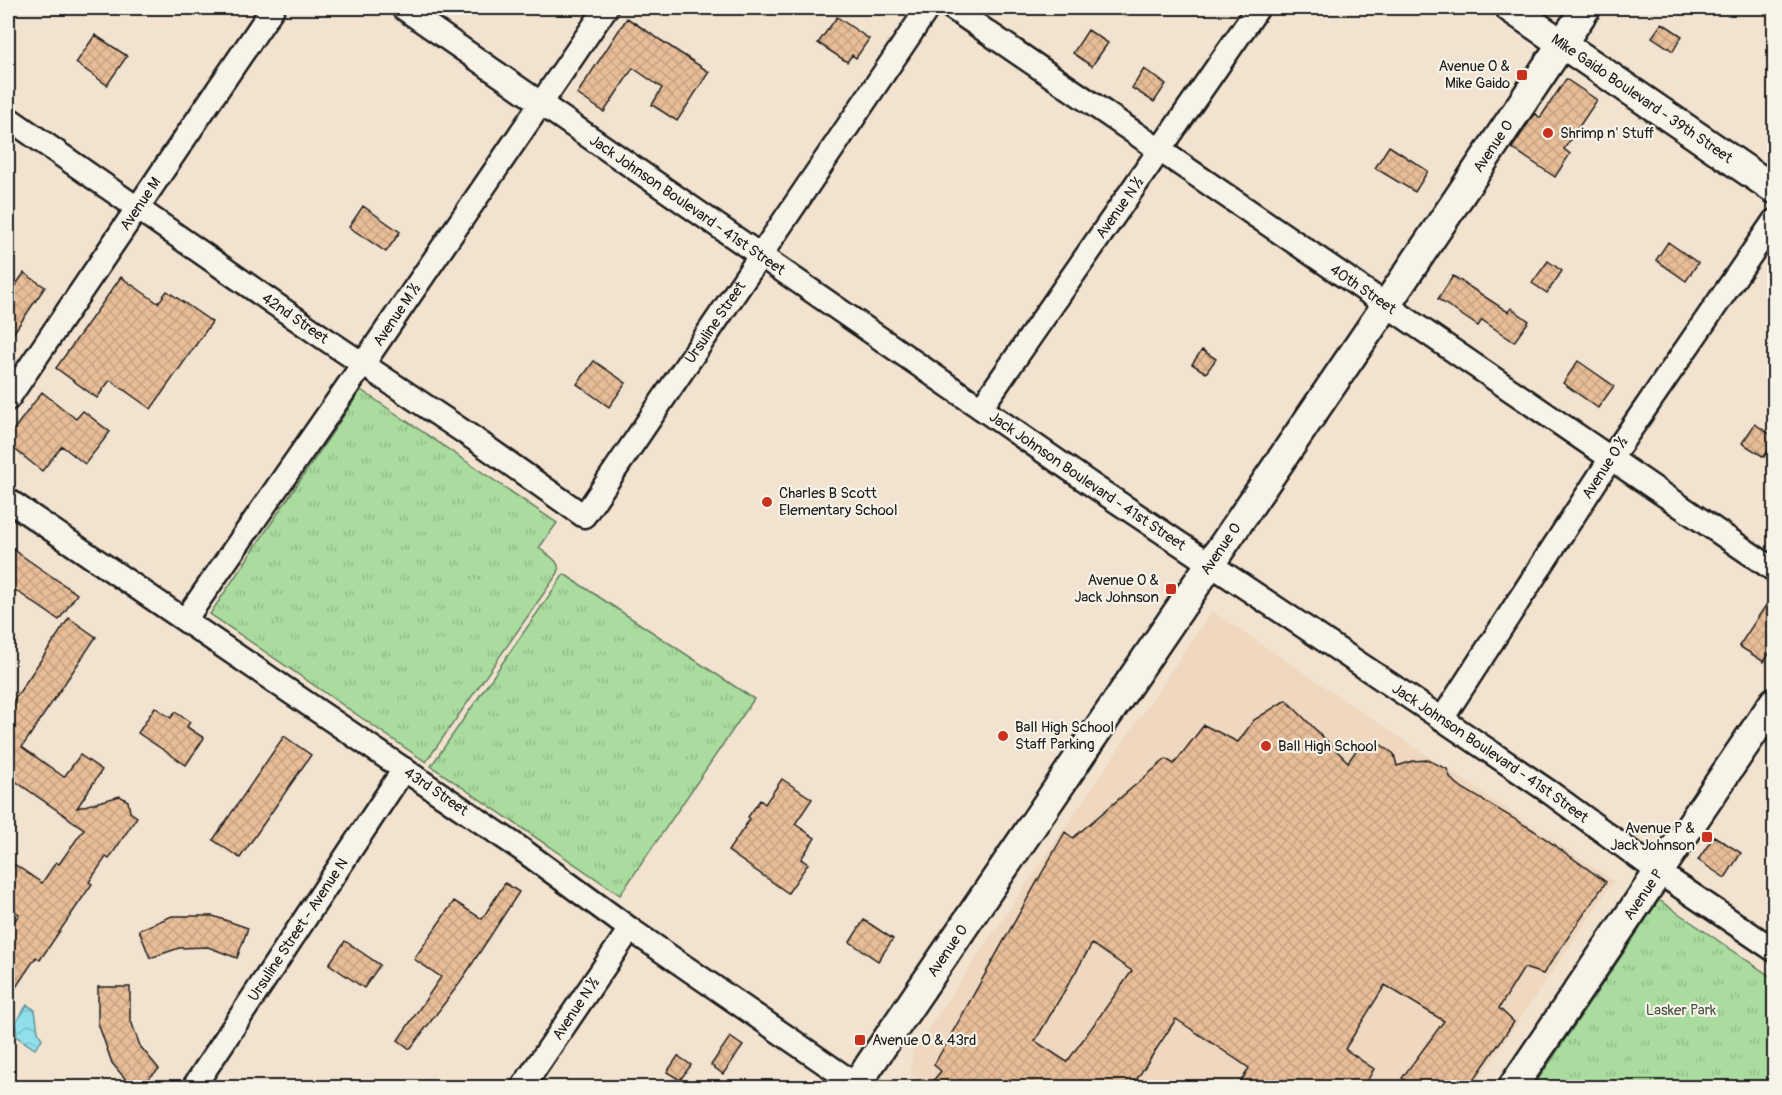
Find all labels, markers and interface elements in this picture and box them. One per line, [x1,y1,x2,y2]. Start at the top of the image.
street label: Mike Gaido Boulevard - 39th Street [1548,30,1737,168]
place label: Avenue O & Mike Gaido [1438,57,1510,93]
marker: Avenue O & Mike Gaido [1515,68,1529,82]
street label: Avenue O [1469,117,1517,176]
place label: Shrimp n' Stuff [1560,124,1654,143]
marker: Shrimp n' Stuff [1541,126,1555,140]
street label: Jack Johnson Boulevard - 41st Street [586,131,790,280]
street label: Avenue M [116,173,165,234]
street label: Avenue N ½ [1092,174,1148,242]
street label: 40th Street [1326,260,1401,319]
street label: Ursuline Street [681,277,750,367]
street label: Avenue M ½ [369,280,425,350]
street label: 42nd Street [258,288,333,348]
street label: Jack Johnson Boulevard - 41st Street [986,407,1190,555]
street label: Avenue O ½ [1578,433,1632,503]
place label: Charles B Scott Elementary School [779,484,898,520]
marker: Charles B Scott Elementary School [760,495,774,509]
street label: Avenue O [1196,519,1245,579]
place label: Avenue O & Jack Johnson [1074,571,1159,607]
marker: Avenue O & Jack Johnson [1164,582,1178,596]
street label: Jack Johnson Boulevard - 41st Street [1389,679,1593,827]
place label: Ball High School Staff Parking [1015,718,1114,754]
marker: Ball High School Staff Parking [996,729,1010,743]
place label: Ball High School [1278,737,1377,756]
marker: Ball High School [1259,739,1273,753]
street label: 43rd Street [401,763,473,820]
place label: Avenue P & Jack Johnson [1610,819,1695,855]
marker: Avenue P & Jack Johnson [1700,830,1714,844]
street label: Ursuline Street - Avenue N [244,854,352,1005]
street label: Avenue P [1619,865,1667,924]
street label: Avenue O [923,921,972,980]
street label: Avenue N ½ [548,974,604,1044]
park label: Lasker Park [1646,1001,1717,1020]
place label: Avenue O & 43rd [872,1031,976,1050]
marker: Avenue O & 43rd [853,1033,867,1047]

